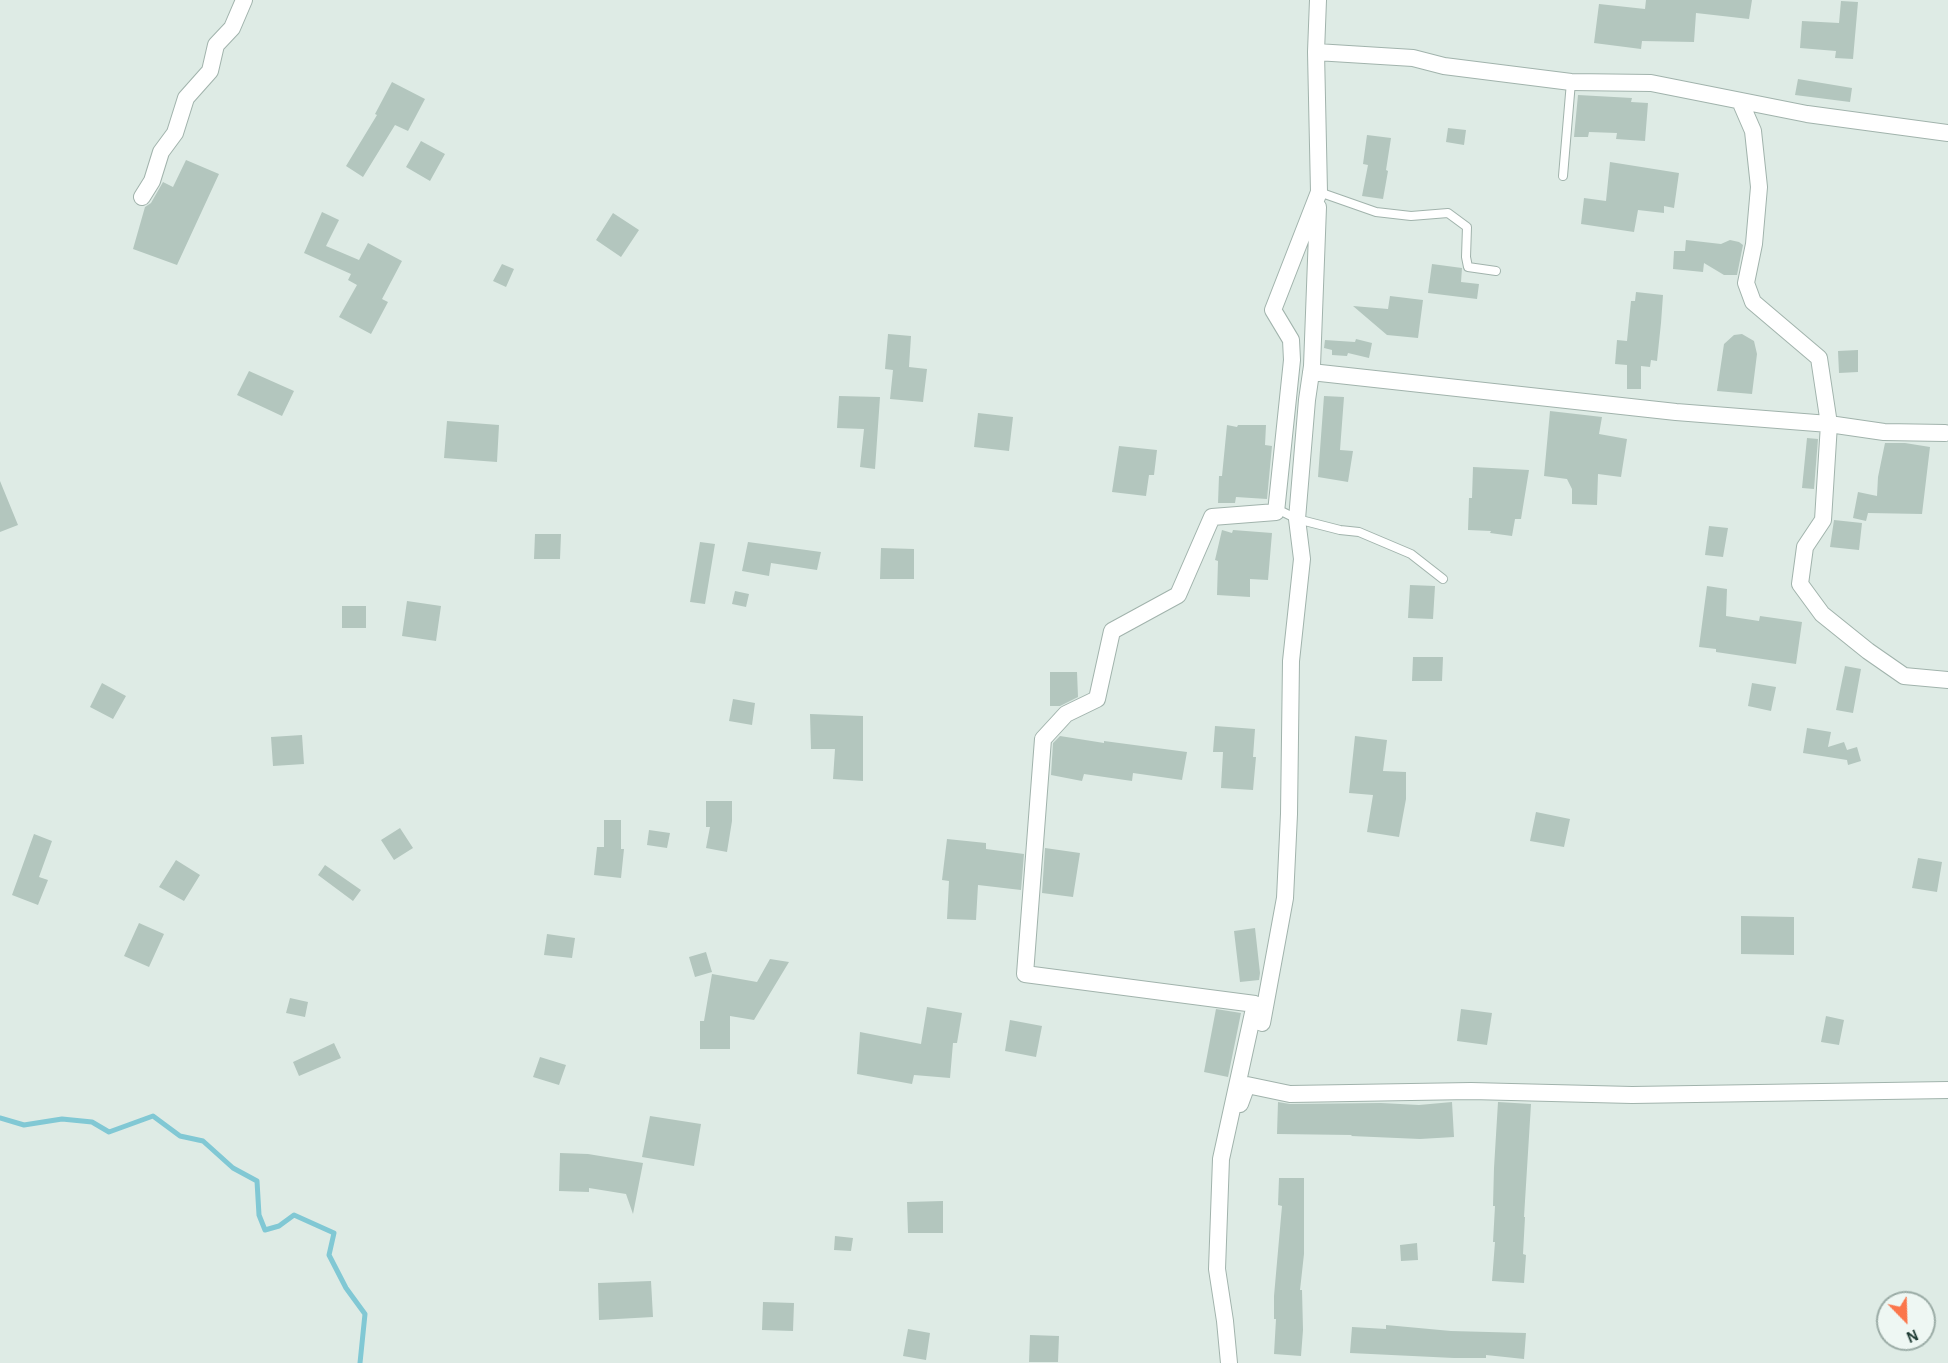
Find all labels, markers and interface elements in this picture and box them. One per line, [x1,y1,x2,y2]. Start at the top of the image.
north arrow [1876,1291,1936,1351]
text: N [1904,1326,1920,1345]

